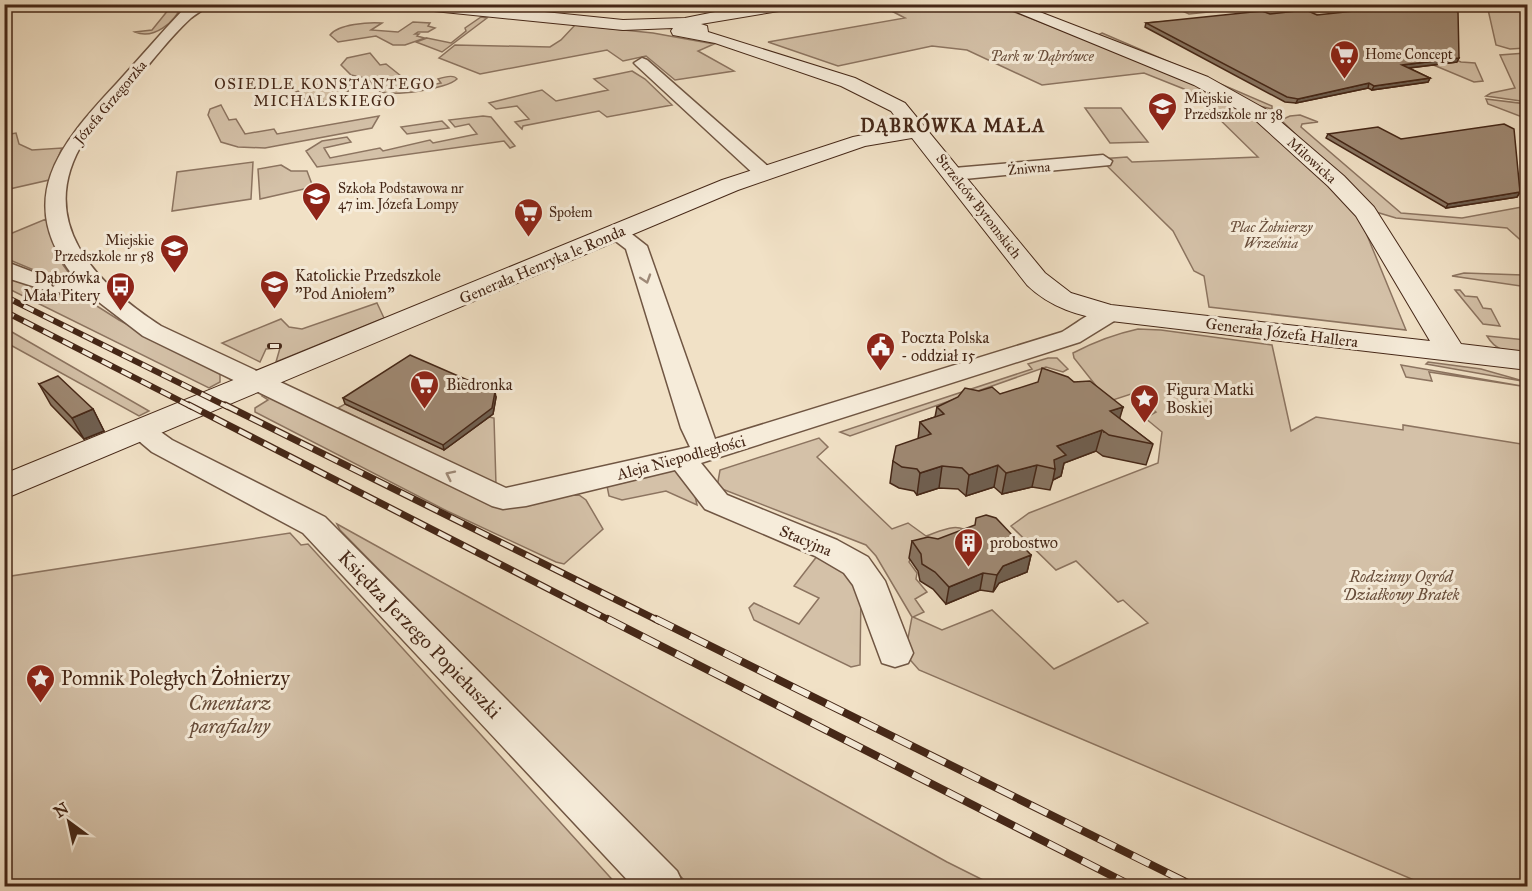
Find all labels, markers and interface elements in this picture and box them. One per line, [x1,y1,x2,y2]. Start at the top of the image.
supermarket icon: Home Concept [1328,38,1360,80]
place label: Home Concept [1365,46,1453,63]
park label: Park w Dąbrówce [990,48,1094,65]
street label: Józefa Grzegorzka [69,57,151,150]
district label: OSIEDLE KONSTANTEGO MICHALSKIEGO [214,75,436,110]
school or university icon: Miejskie Przedszkole nr 38 [1147,90,1179,132]
place label: Miejskie Przedszkole nr 38 [1184,90,1283,123]
district label: DĄBRÓWKA MAŁA [860,112,1046,137]
street label: Milowicka [1284,134,1340,187]
street label: Strzelców Bytomskich [932,151,1025,262]
street label: Żniwna [1007,157,1051,179]
school or university icon: Szkoła Podstawowa nr 47 im. Józefa Lompy [301,180,333,222]
place label: Szkoła Podstawowa nr 47 im. Józefa Lompy [338,180,464,214]
supermarket icon: Społem [512,196,544,238]
place label: Społem [549,204,593,221]
park label: Plac Żołnierzy Września [1229,218,1313,252]
street label: Generała Henryka le Ronda [457,221,628,308]
place label: Miejskie Przedszkole nr 58 [54,232,154,265]
school or university icon: Miejskie Przedszkole nr 58 [159,232,191,274]
place label: Katolickie Przedszkole "Pod Aniołem" [295,266,441,303]
place label: Dąbrówka Mała Pitery [23,268,100,305]
school or university icon: Katolickie Przedszkole "Pod Aniołem" [258,268,290,310]
bus stop icon: Dąbrówka Mała Pitery [105,270,137,312]
one-way arrow [639,273,652,284]
street label: Generała Józefa Hallera [1204,314,1360,352]
place label: Poczta Polska - oddział 15 [901,328,989,365]
public building icon: Poczta Polska - oddział 15 [864,330,896,372]
supermarket icon: Biedronka [409,368,441,410]
place label: Biedronka [446,375,513,394]
place label: Figura Matki Boskiej [1166,380,1255,417]
place icon: Figura Matki Boskiej [1129,382,1161,424]
street label: Aleja Niepodległości [614,431,748,485]
one-way arrow [445,470,456,482]
street label: Stacyjna [777,521,835,560]
building icon: probostwo [953,526,985,568]
place label: probostwo [989,533,1058,552]
street label: Księdza Jerzego Popiełuszki [333,545,507,724]
park label: Rodzinny Ogród Działkowy Bratek [1342,567,1460,604]
place icon: Pomnik Poległych Żołnierzy [24,662,56,704]
place label: Pomnik Poległych Żołnierzy [61,665,291,691]
park label: Cmentarz parafialny [187,691,272,739]
north arrow [39,792,99,852]
text: N [50,798,72,822]

